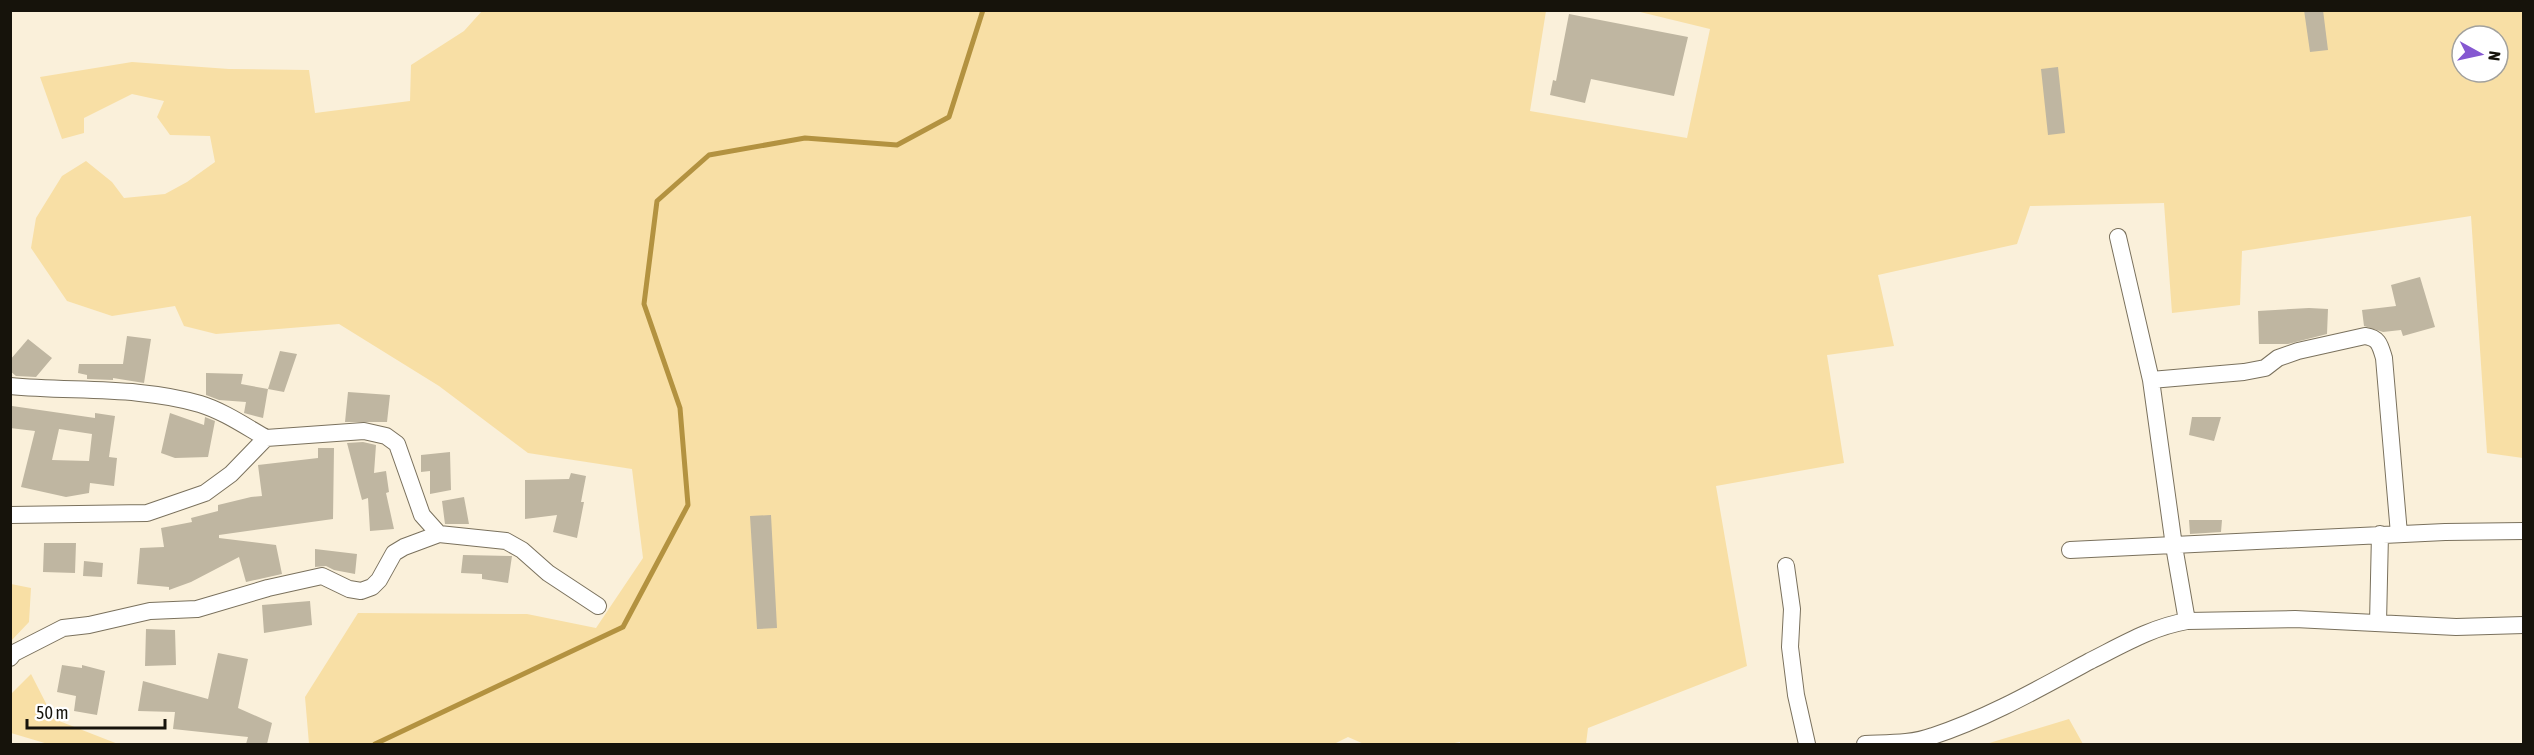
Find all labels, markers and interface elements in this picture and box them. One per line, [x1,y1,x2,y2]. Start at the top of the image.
north arrow [2450,24,2510,84]
text: N [2485,50,2504,62]
scale bar [27,692,165,730]
text: 50 m [36,702,68,723]

